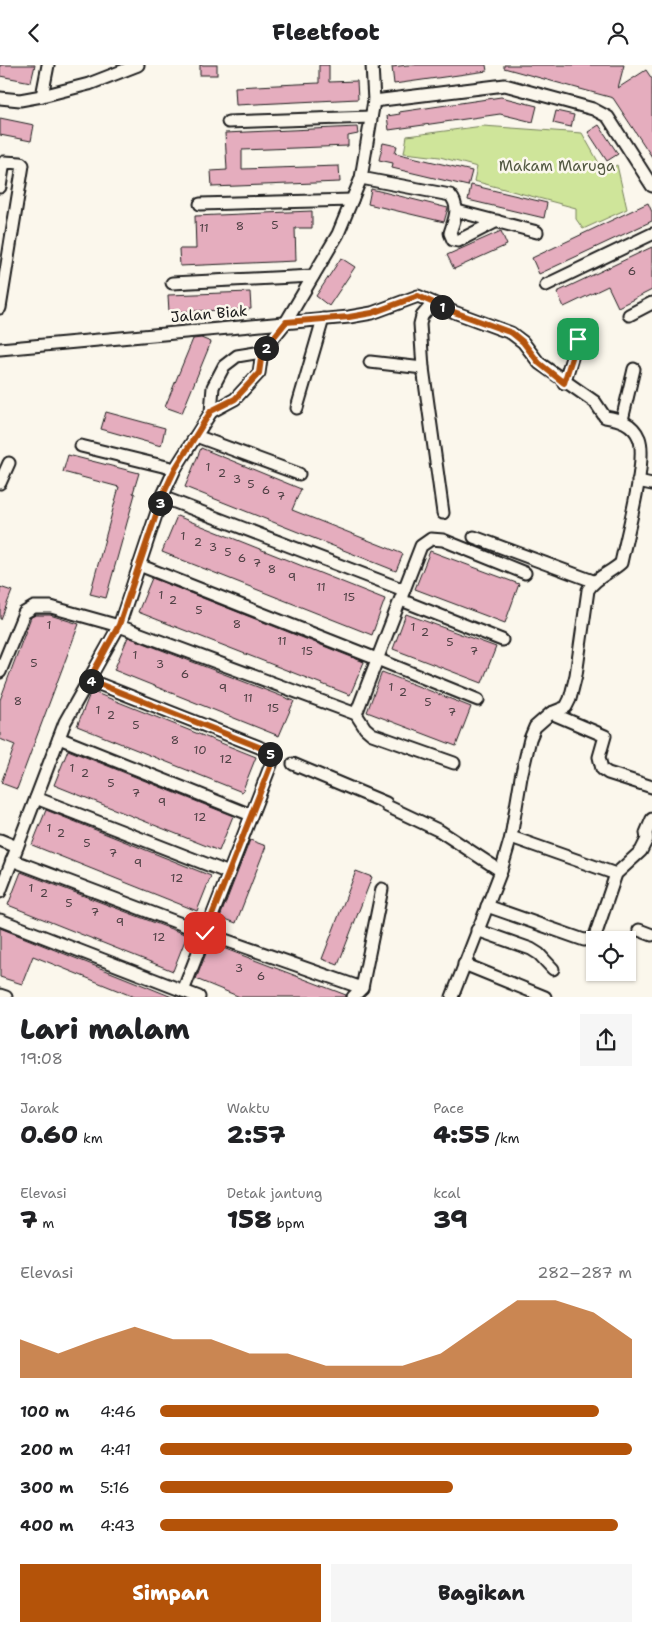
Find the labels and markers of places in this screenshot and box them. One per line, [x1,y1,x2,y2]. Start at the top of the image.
pin: 1 [430,295,454,319]
pin [557,318,599,360]
pin: 2 [254,335,278,361]
pin: 3 [148,491,172,515]
pin: 4 [78,669,104,693]
pin: 5 [258,741,282,767]
pin [184,912,226,954]

